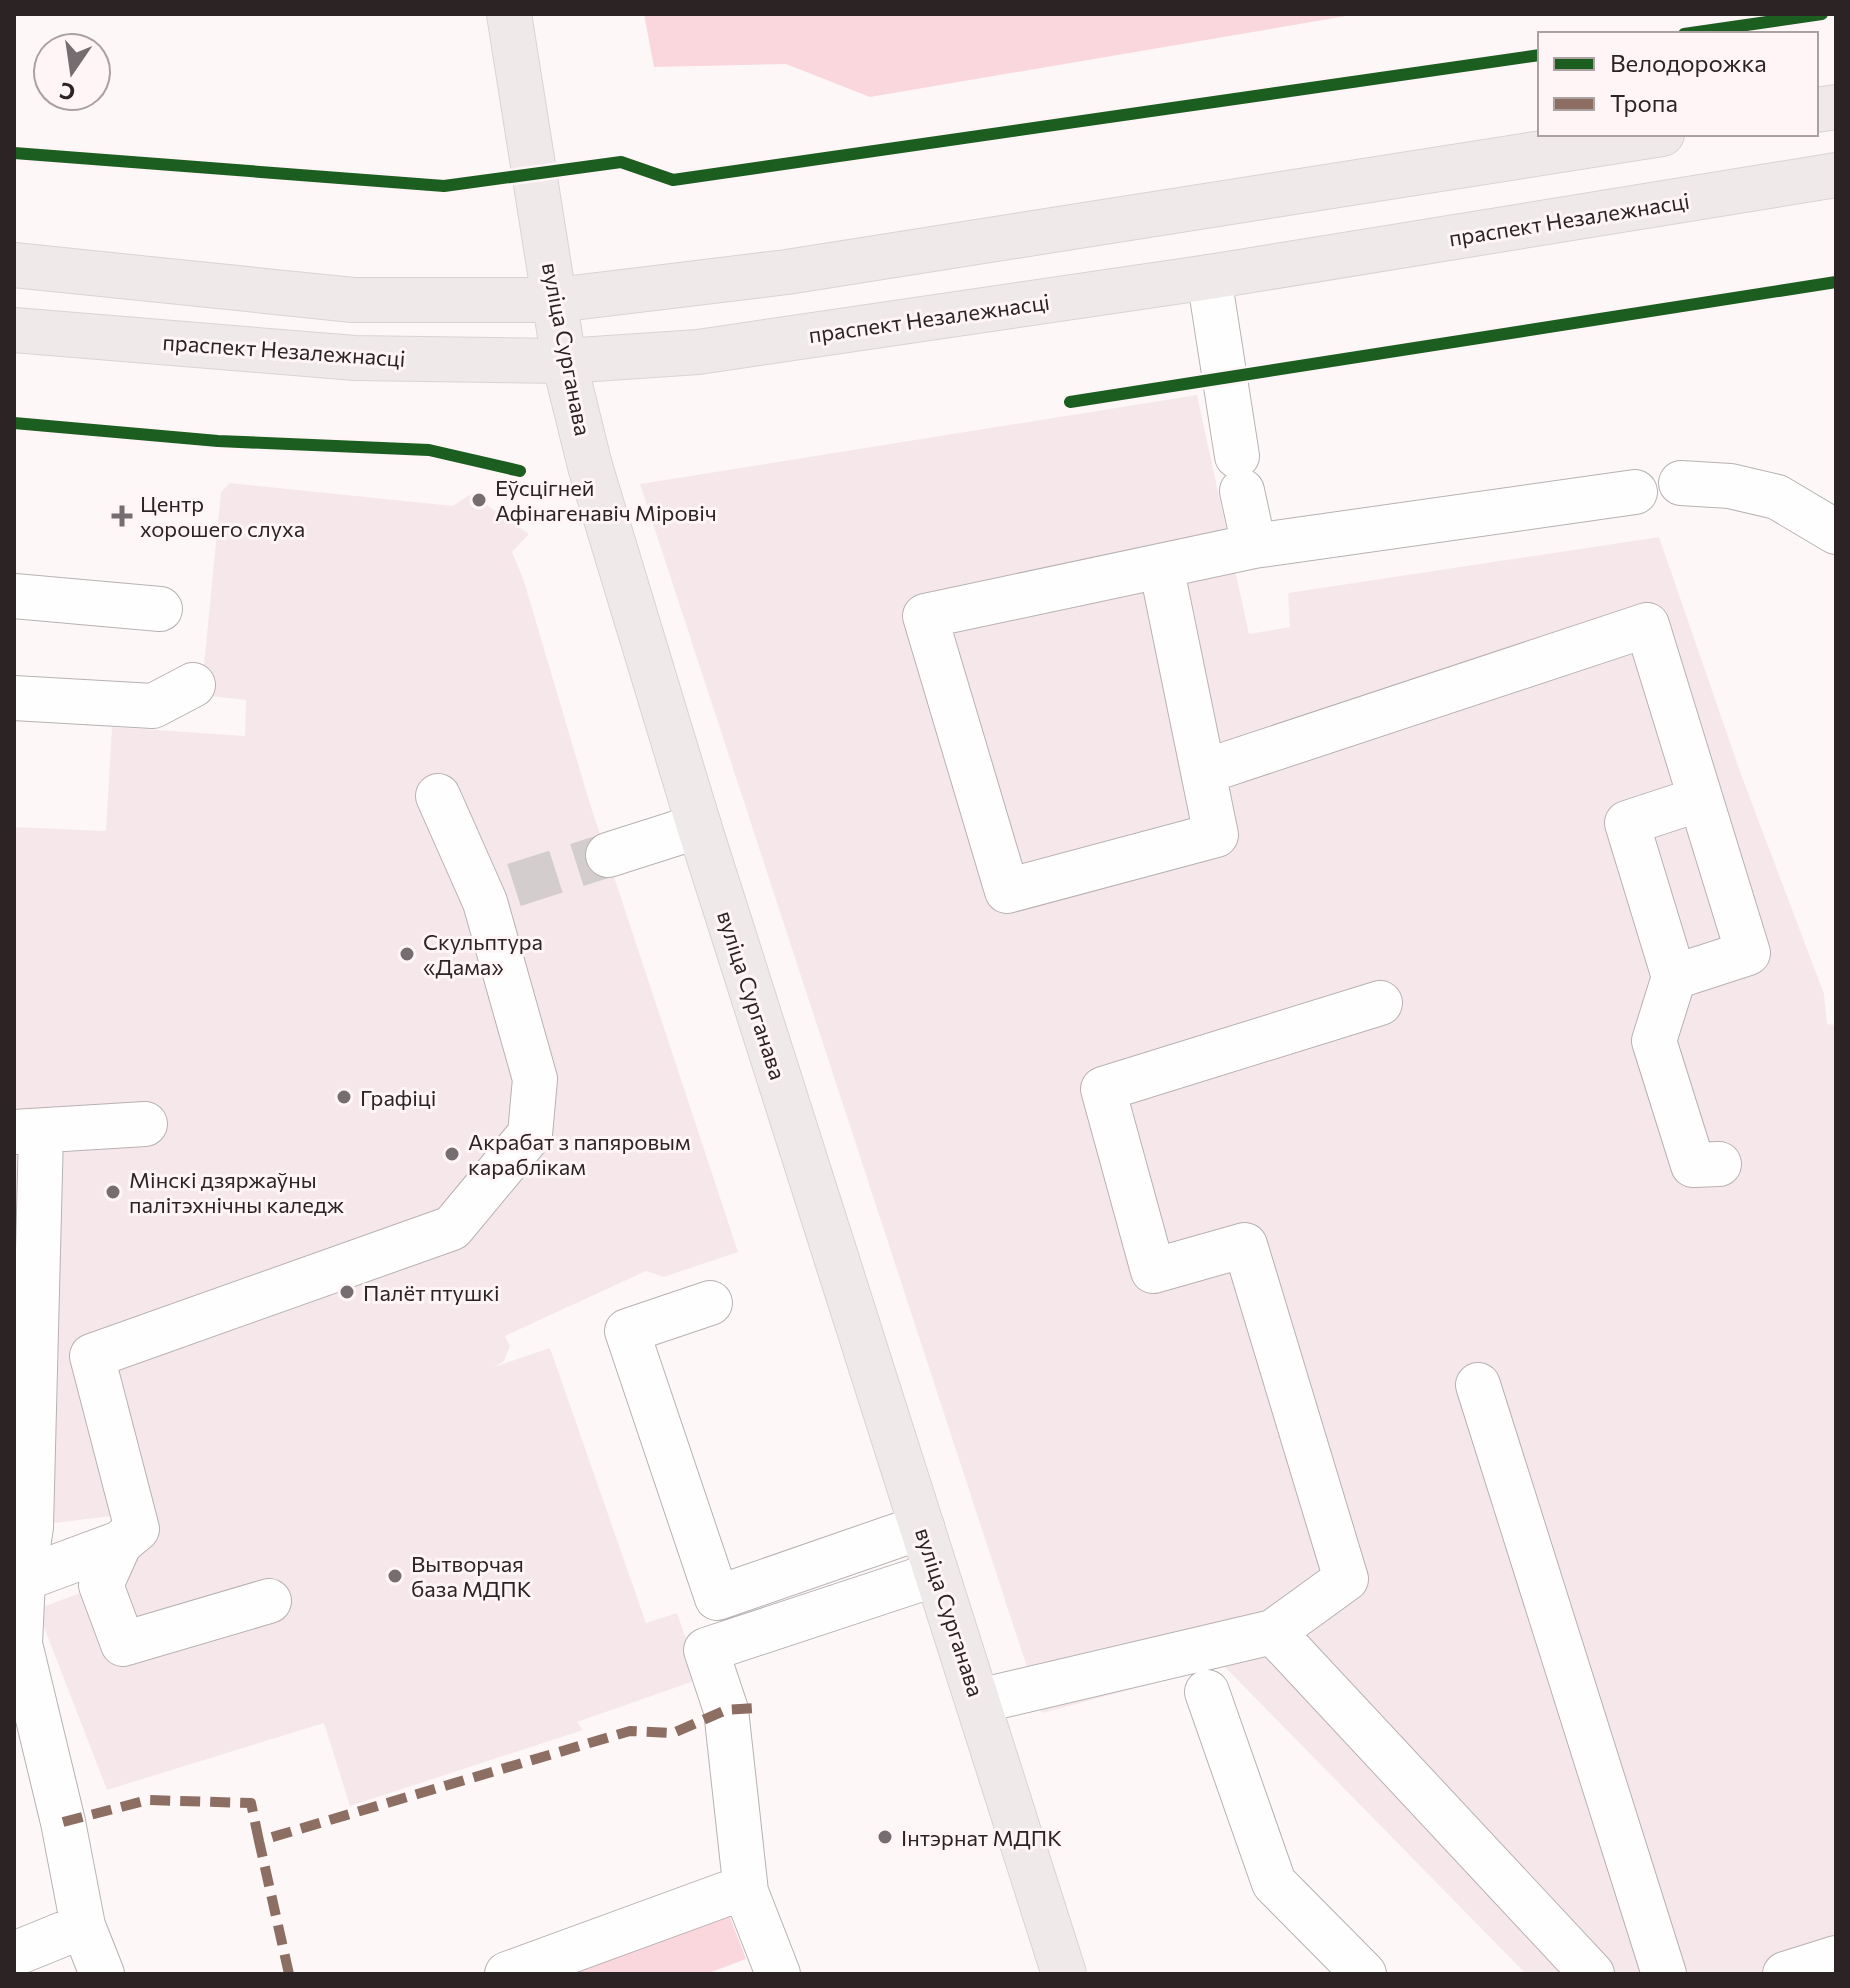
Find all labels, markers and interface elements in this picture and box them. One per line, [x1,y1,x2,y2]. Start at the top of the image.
north arrow [32,32,112,112]
legend [1538,32,1818,136]
text: Велодорожка [1610,48,1767,77]
text: С [57,77,78,107]
text: Тропа [1610,88,1678,117]
street label: праспект Незалежнасці [1447,187,1691,251]
street label: вуліца Сурганава [537,260,597,438]
street label: праспект Незалежнасці [807,288,1051,348]
street label: праспект Незалежнасці [162,328,406,372]
place label: Еўсцігней Афінагенавіч Міровіч [495,474,717,526]
place label: Центр хорошего слуха [140,490,305,542]
marker: Еўсцігней Афінагенавіч Міровіч [470,491,488,509]
marker: Центр хорошего слуха [111,505,133,527]
street label: вуліца Сурганава [712,907,792,1083]
place label: Скульптура «Дама» [423,928,543,980]
marker: Скульптура «Дама» [398,945,416,963]
place label: Графіці [360,1084,436,1111]
marker: Графіці [335,1088,353,1106]
place label: Акрабат з папяровым караблікам [468,1128,691,1180]
marker: Акрабат з папяровым караблікам [443,1145,461,1163]
place label: Мінскі дзяржаўны палітэхнічны каледж [129,1166,345,1218]
marker: Мінскі дзяржаўны палітэхнічны каледж [104,1183,122,1201]
place label: Палёт птушкі [363,1279,500,1306]
marker: Палёт птушкі [338,1283,356,1301]
street label: вуліца Сурганава [910,1524,990,1700]
place label: Вытворчая база МДПК [411,1550,532,1602]
marker: Вытворчая база МДПК [386,1567,404,1585]
place label: Інтэрнат МДПК [901,1824,1062,1851]
marker: Інтэрнат МДПК [876,1828,894,1846]

